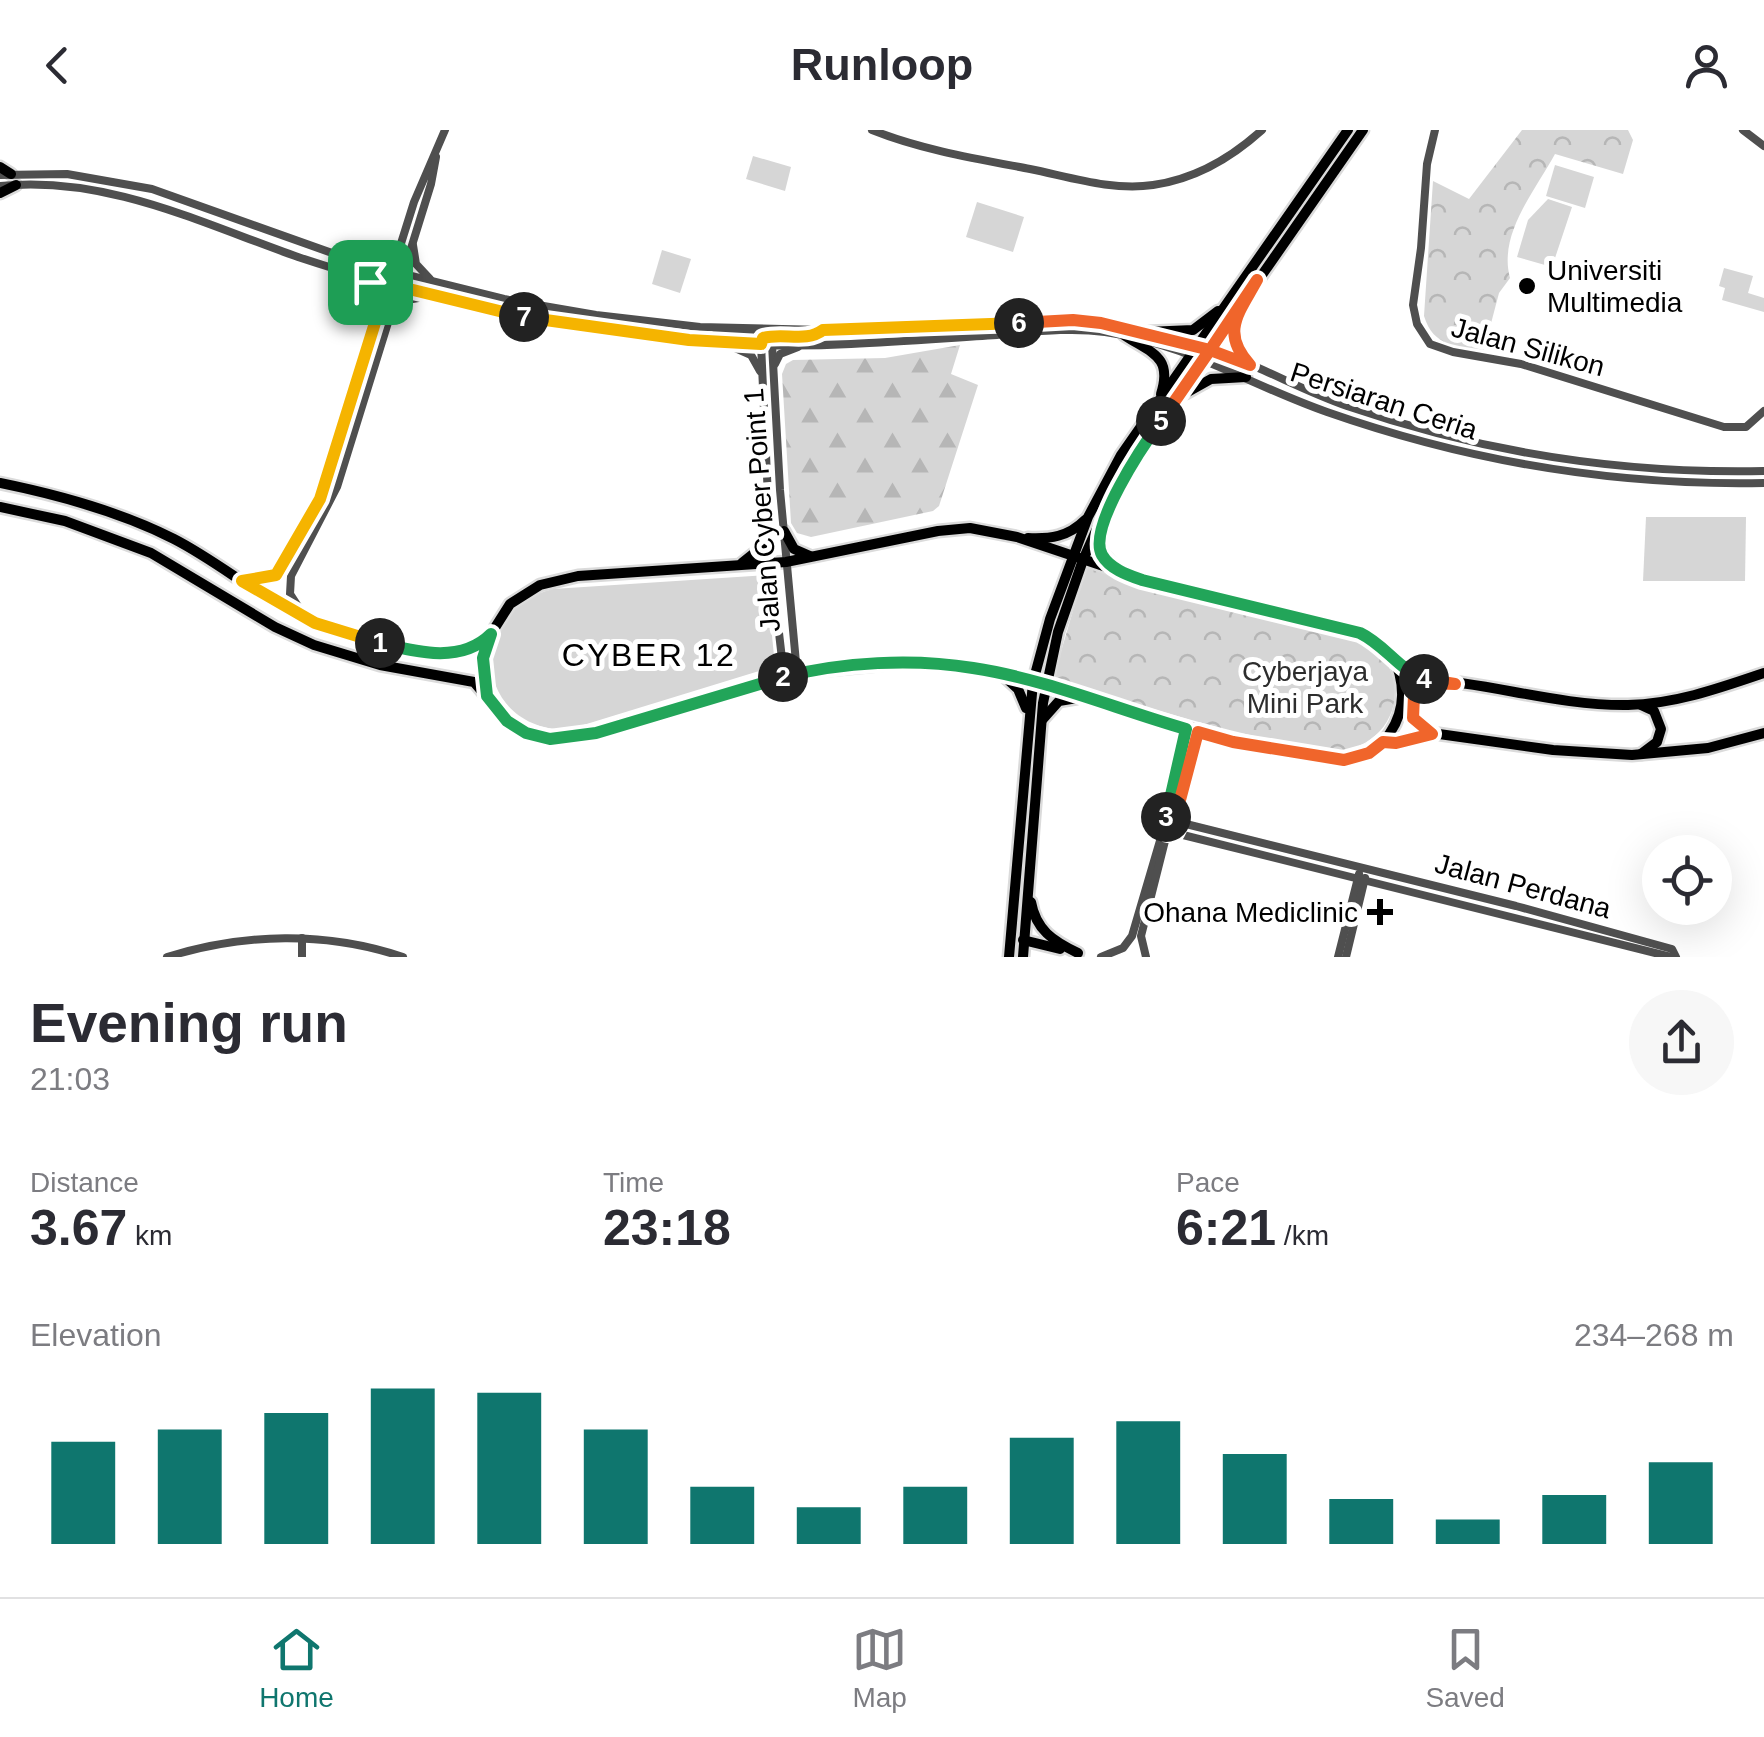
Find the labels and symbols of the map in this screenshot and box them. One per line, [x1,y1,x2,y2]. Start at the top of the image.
pin [328,240,413,325]
place label: Universiti Multimedia [1547,255,1683,318]
marker: Universiti Multimedia [1516,275,1538,297]
pin: 7 [499,292,549,342]
pin: 6 [994,298,1044,348]
street label: Jalan Silikon [1448,312,1608,382]
street label: Persiaran Ceria [1287,356,1482,446]
street label: Jalan Cyber Point 1 [738,387,786,633]
pin: 5 [1136,396,1186,446]
pin: 1 [355,618,405,668]
district label: CYBER 12 [562,637,736,673]
pin: 2 [758,652,808,702]
pin: 4 [1399,654,1449,704]
park label: Cyberjaya Mini Park [1242,656,1368,719]
pin: 3 [1141,792,1191,842]
street label: Jalan Perdana [1432,848,1615,924]
place label: Ohana Mediclinic [1143,897,1358,928]
marker: Ohana Mediclinic [1367,899,1393,925]

